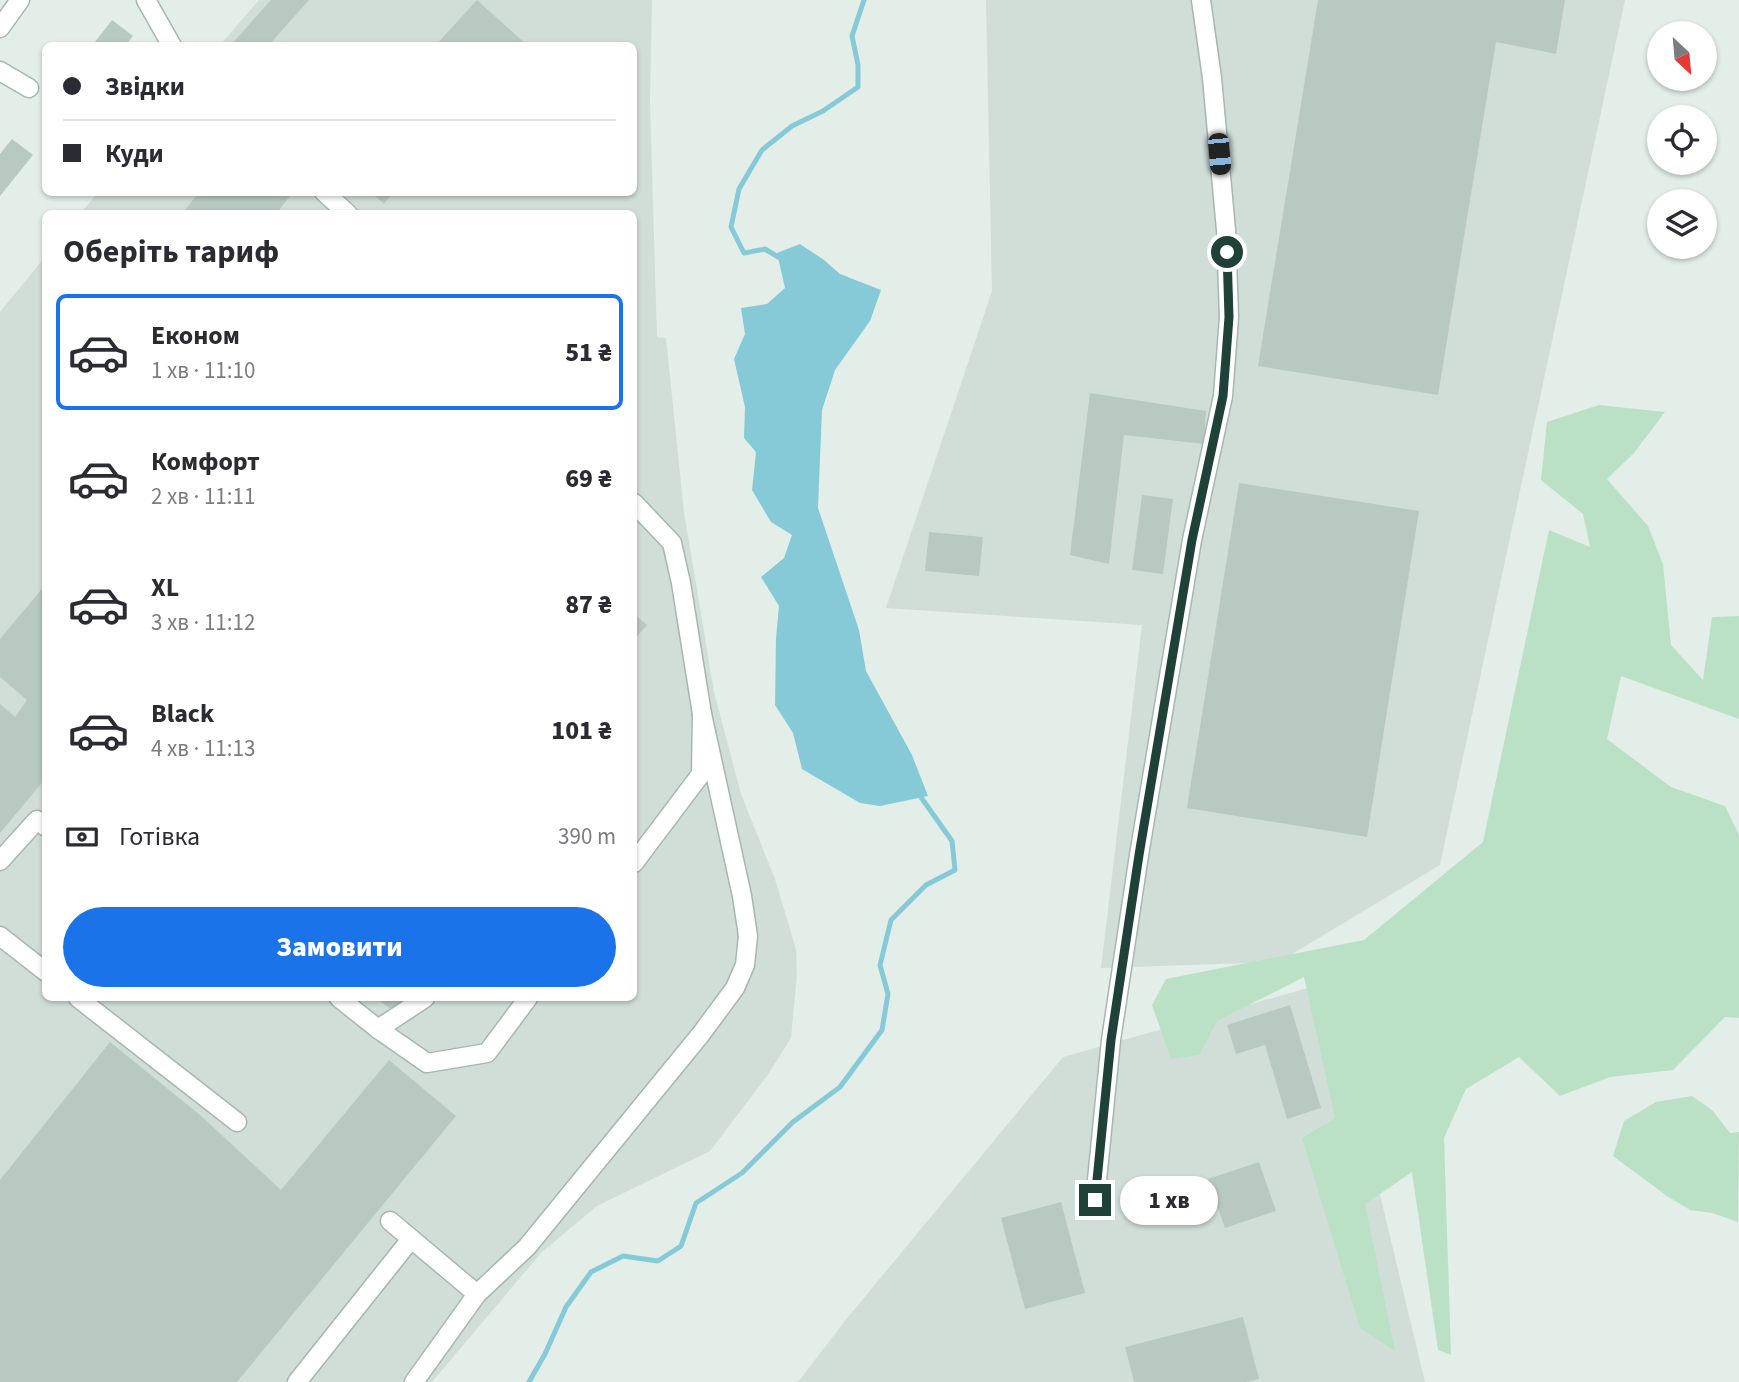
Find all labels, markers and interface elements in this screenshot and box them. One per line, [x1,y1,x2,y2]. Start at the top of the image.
north arrow [1647,21,1717,91]
map controls [1647,21,1717,259]
text: Звідки [105,68,185,105]
button: locate [1647,105,1717,175]
car [1207,132,1232,176]
text: Куди [105,135,164,172]
button: layers [1647,189,1717,259]
text: Оберіть тариф [63,229,279,275]
route start [1211,236,1243,268]
text: Економ [151,317,240,354]
icon: car [67,321,130,384]
text: 51 ₴ [565,334,612,371]
text: 1 хв · 11:10 [151,354,255,387]
text: Комфорт [151,443,260,480]
icon: car [67,447,130,510]
text: 69 ₴ [565,460,612,497]
text: 2 хв · 11:11 [151,480,255,513]
text: XL [151,569,179,606]
icon: car [67,573,130,636]
text: 87 ₴ [565,586,612,623]
text: 3 хв · 11:12 [151,606,255,639]
text: Black [151,695,214,732]
icon: car [67,699,130,762]
text: 101 ₴ [551,712,612,749]
text: 4 хв · 11:13 [151,732,255,765]
icon: cash [63,818,101,856]
text: Готівка [119,818,200,855]
text: 390 m [558,820,616,853]
button: Замовити [63,907,616,987]
callout: 1 хв [1120,1176,1218,1224]
route end [1079,1184,1111,1216]
text: 1 хв [1148,1184,1190,1217]

